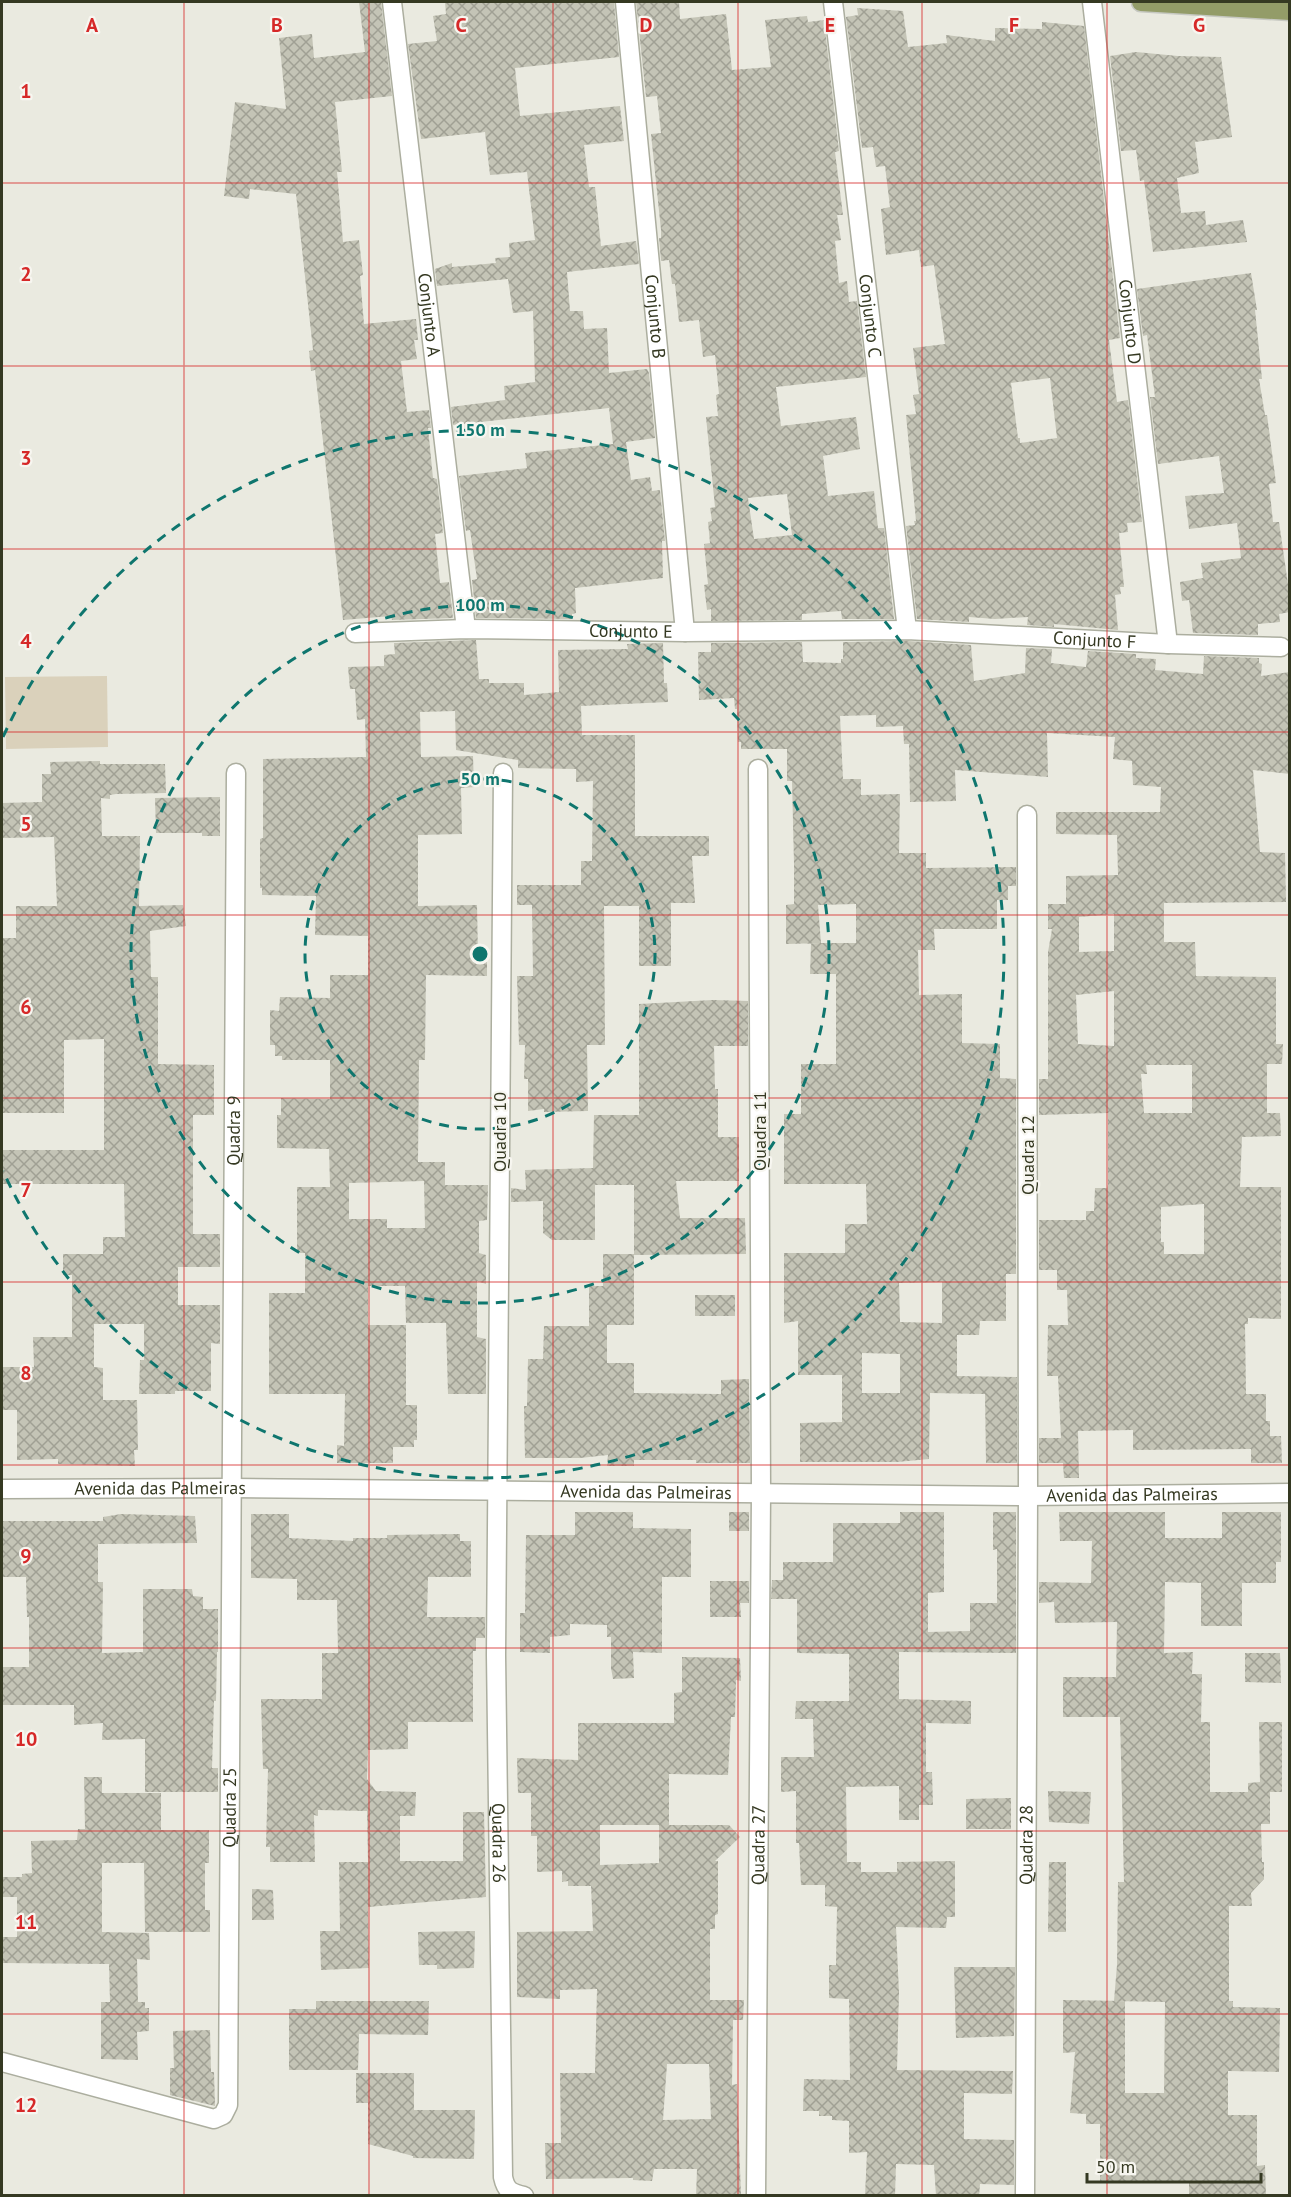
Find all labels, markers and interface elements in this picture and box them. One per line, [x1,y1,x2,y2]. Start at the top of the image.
text: A [86,12,99,38]
text: B [271,12,283,38]
text: C [455,12,467,38]
text: D [640,12,653,38]
text: E [825,12,835,38]
text: F [1009,12,1019,38]
text: G [1193,12,1205,38]
text: 1 [20,78,32,104]
text: 2 [20,261,32,287]
street label: Conjunto A [413,272,446,358]
street label: Conjunto B [640,273,671,360]
street label: Conjunto C [854,273,887,359]
street label: Conjunto D [1114,278,1147,366]
text: 150 m [455,418,505,441]
text: 3 [20,445,32,471]
text: 100 m [455,593,505,616]
street label: Conjunto E [589,619,673,643]
street label: Conjunto F [1052,626,1137,653]
text: 4 [20,628,32,654]
text: 50 m [460,767,500,790]
text: 5 [20,811,32,837]
centre of rings [470,944,490,964]
text: 6 [20,994,32,1020]
street label: Quadra 11 [748,1091,771,1171]
street label: Quadra 10 [488,1092,511,1172]
street label: Quadra 9 [222,1095,245,1166]
street label: Quadra 12 [1016,1115,1039,1195]
text: 7 [20,1177,32,1203]
text: 8 [20,1360,32,1386]
street label: Avenida das Palmeiras [74,1476,246,1500]
street label: Avenida das Palmeiras [560,1479,732,1504]
street label: Avenida das Palmeiras [1046,1482,1218,1507]
text: 9 [20,1543,32,1569]
text: 10 [15,1726,37,1752]
street label: Quadra 25 [218,1767,241,1848]
street label: Quadra 26 [487,1803,511,1883]
street label: Quadra 27 [746,1805,770,1885]
street label: Quadra 28 [1014,1805,1038,1885]
text: 11 [15,1909,37,1935]
text: 12 [15,2092,37,2118]
scale bar [1087,2146,1261,2184]
text: 50 m [1096,2155,1135,2178]

